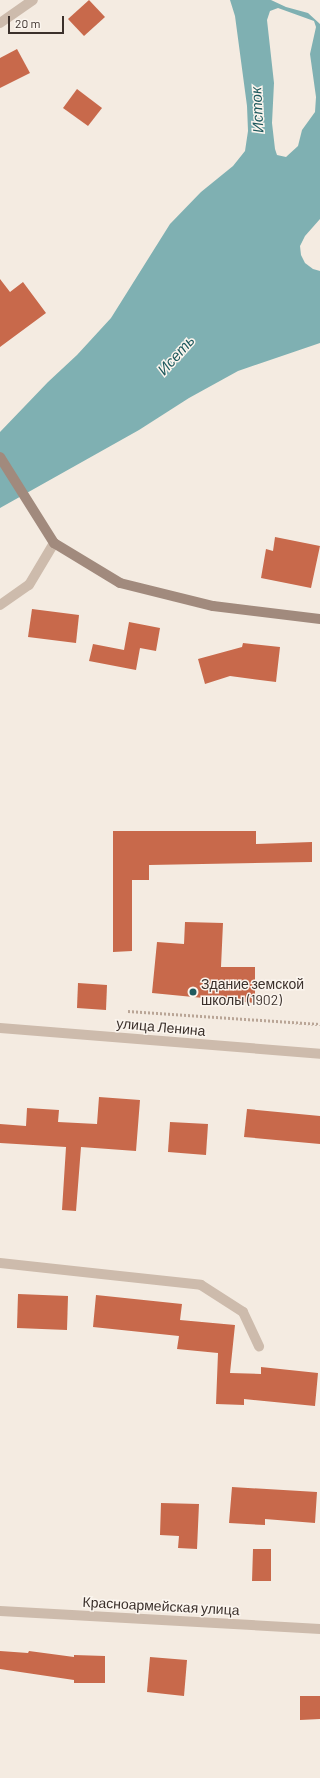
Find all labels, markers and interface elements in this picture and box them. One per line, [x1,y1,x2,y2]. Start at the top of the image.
scale bar [10,8,66,34]
text: 20 m [15,16,41,30]
water label: Исток [247,87,267,133]
water label: Исеть [154,332,198,378]
place label: Здание земской школы (1902) [201,976,304,1008]
marker: Здание земской школы (1902) [188,987,198,997]
street label: улица Ленина [116,1015,206,1039]
street label: Красноармейская улица [82,1593,240,1619]

